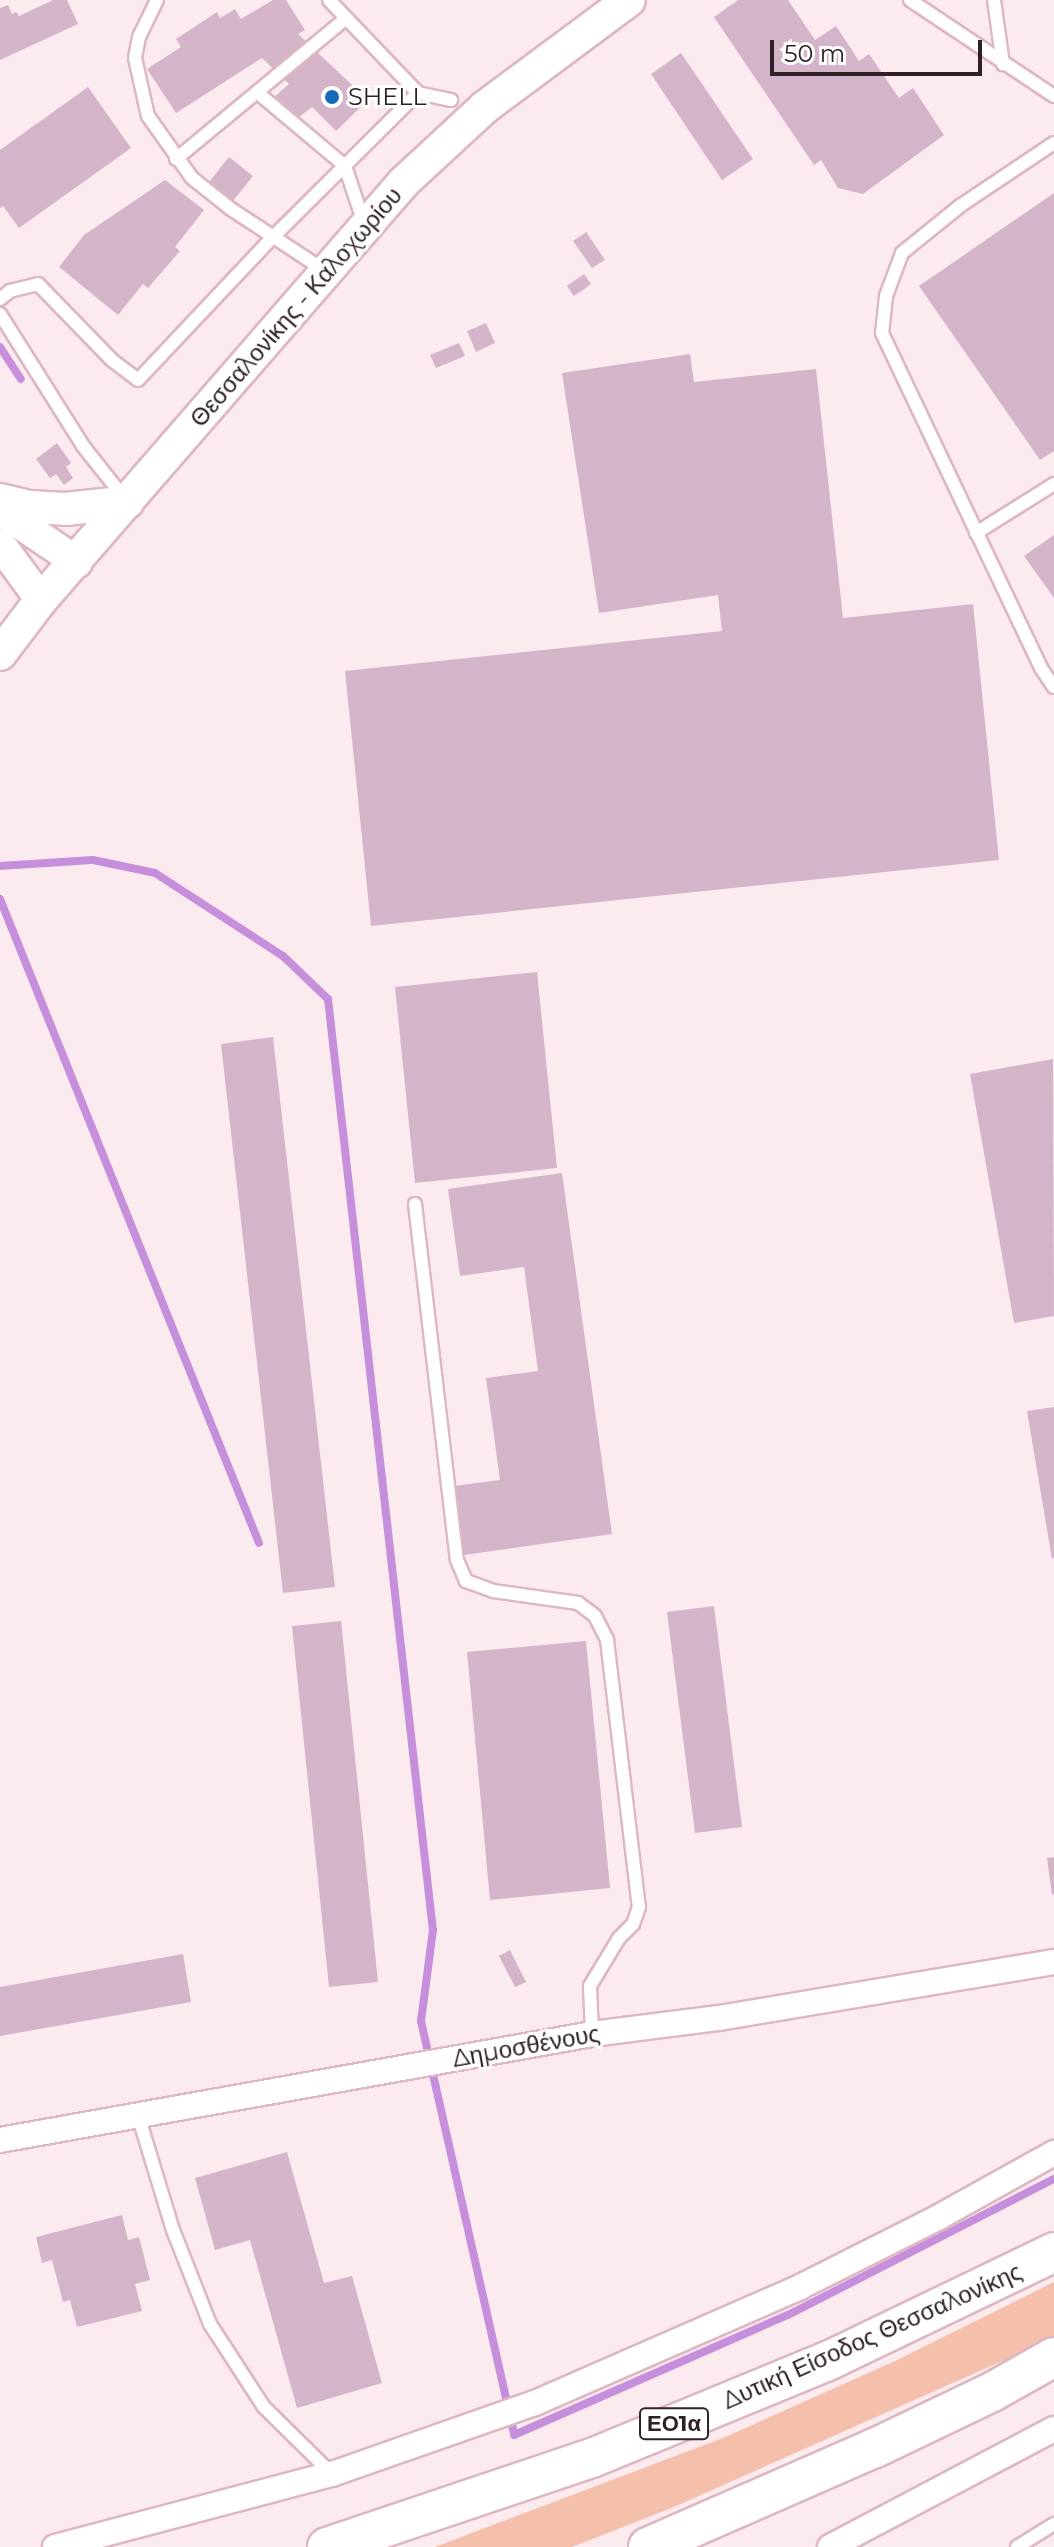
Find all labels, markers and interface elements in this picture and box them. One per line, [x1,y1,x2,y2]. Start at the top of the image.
scale bar [774,24,986,74]
text: 50 m [784,39,845,68]
place label: SHELL [348,83,427,111]
marker: SHELL [323,88,341,106]
street label: Θεσσαλονίκης - Καλοχωρίου [184,181,408,433]
street label: Δημοσθένους [450,2019,602,2073]
street label: Δυτική Είσοδος Θεσσαλονίκης [718,2257,1026,2415]
road number: ΕΟ1α [638,2406,710,2442]

